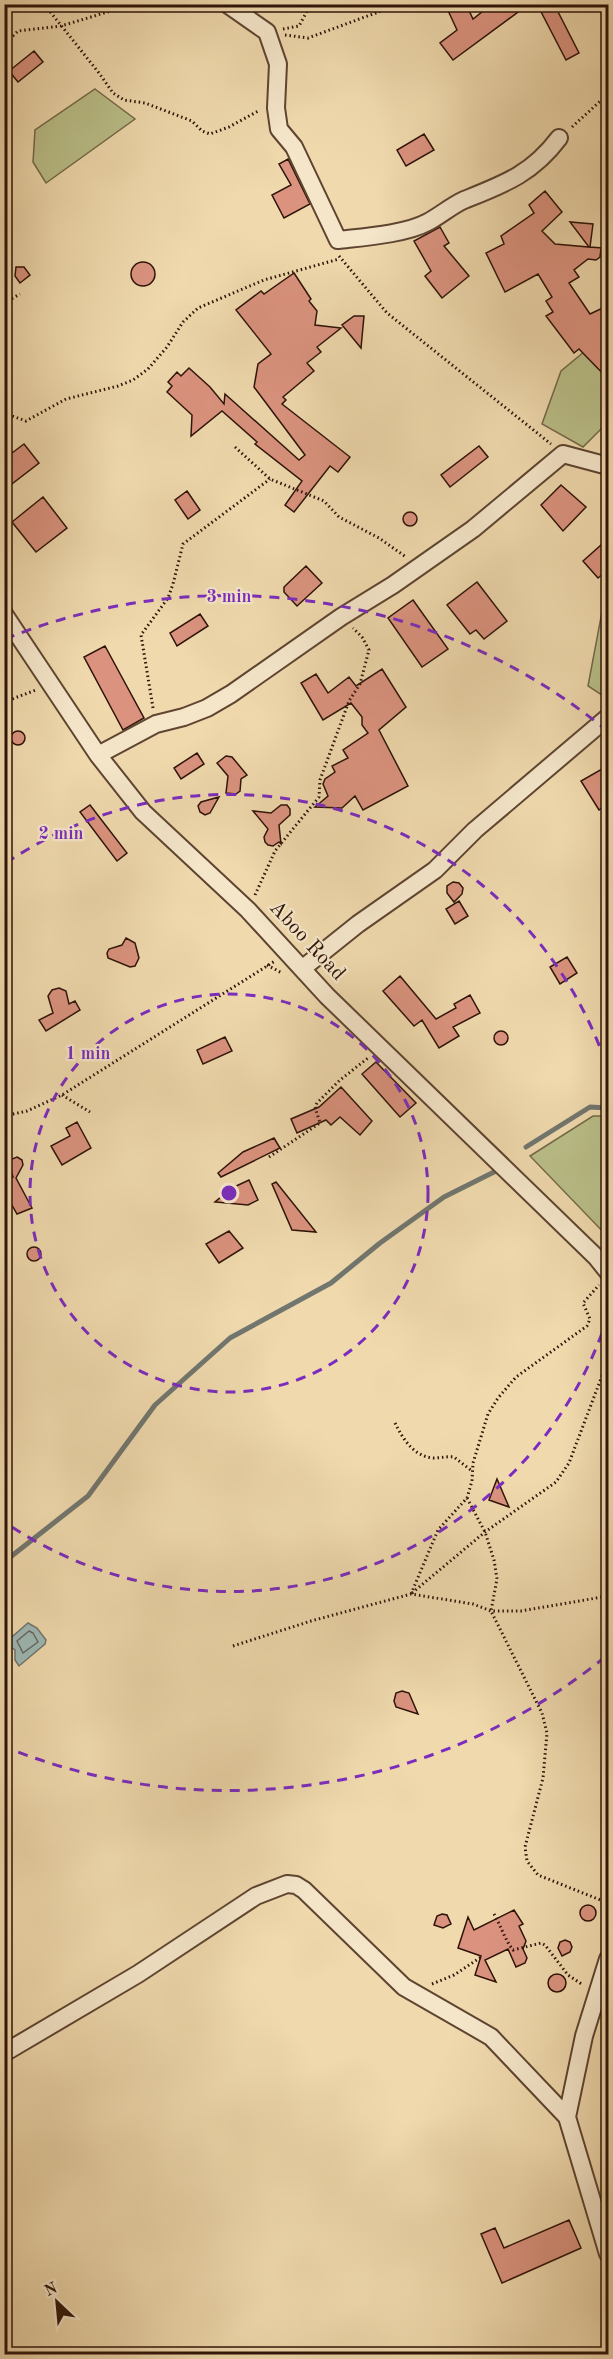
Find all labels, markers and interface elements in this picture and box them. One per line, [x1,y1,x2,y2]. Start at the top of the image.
text: 3 min [206,588,252,606]
text: 2 min [38,825,84,843]
street label: Aboo Road [265,897,349,985]
text: 1 min [65,1045,111,1063]
centre of rings [219,1183,239,1203]
north arrow [27,2272,87,2332]
text: N [42,2280,61,2300]

